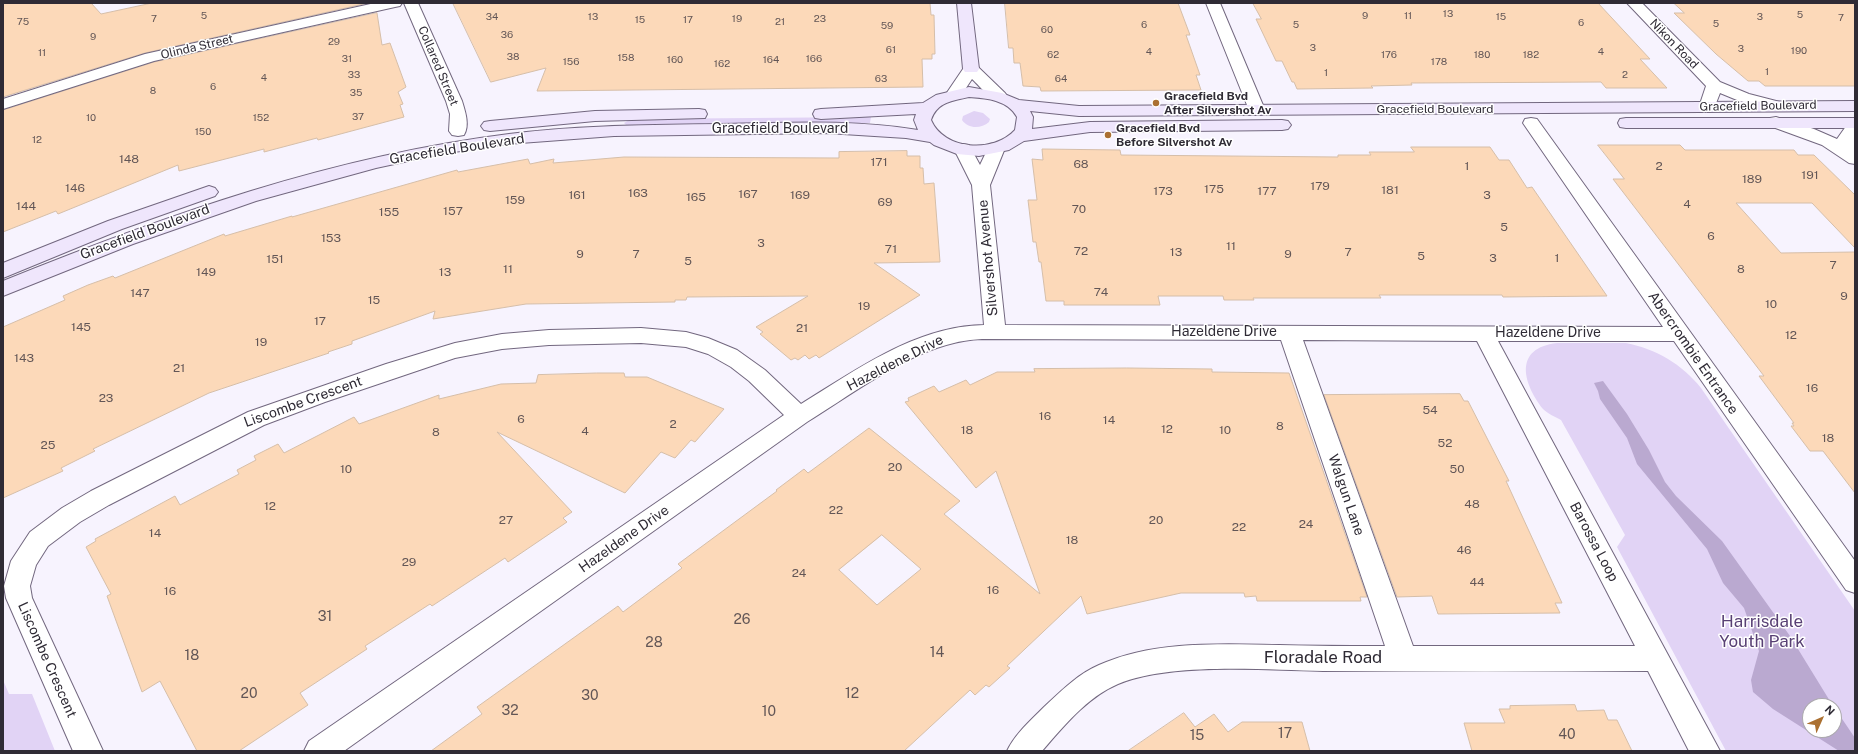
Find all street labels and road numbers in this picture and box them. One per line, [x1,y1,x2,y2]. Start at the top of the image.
street label: Nikon Road [1647,16,1701,72]
street label: Collared Street [415,24,461,108]
street label: Olinda Street [159,32,235,62]
street label: Gracefield Boulevard [1699,98,1817,114]
street label: Gracefield Boulevard [1376,102,1494,116]
street label: Gracefield Boulevard [712,121,848,137]
street label: Gracefield Boulevard [388,130,526,168]
street label: Silvershot Avenue [975,199,1001,317]
street label: Gracefield Boulevard [78,201,212,263]
street label: Abercrombie Entrance [1644,288,1742,418]
street label: Hazeldene Drive [1171,324,1277,340]
street label: Hazeldene Drive [1495,325,1601,341]
street label: Hazeldene Drive [844,331,946,395]
street label: Liscombe Crescent [242,373,364,431]
street label: Walgun Lane [1324,452,1368,538]
street label: Barossa Loop [1566,499,1622,585]
street label: Hazeldene Drive [576,502,672,576]
street label: Liscombe Crescent [14,600,80,720]
street label: Floradale Road [1264,648,1382,668]

